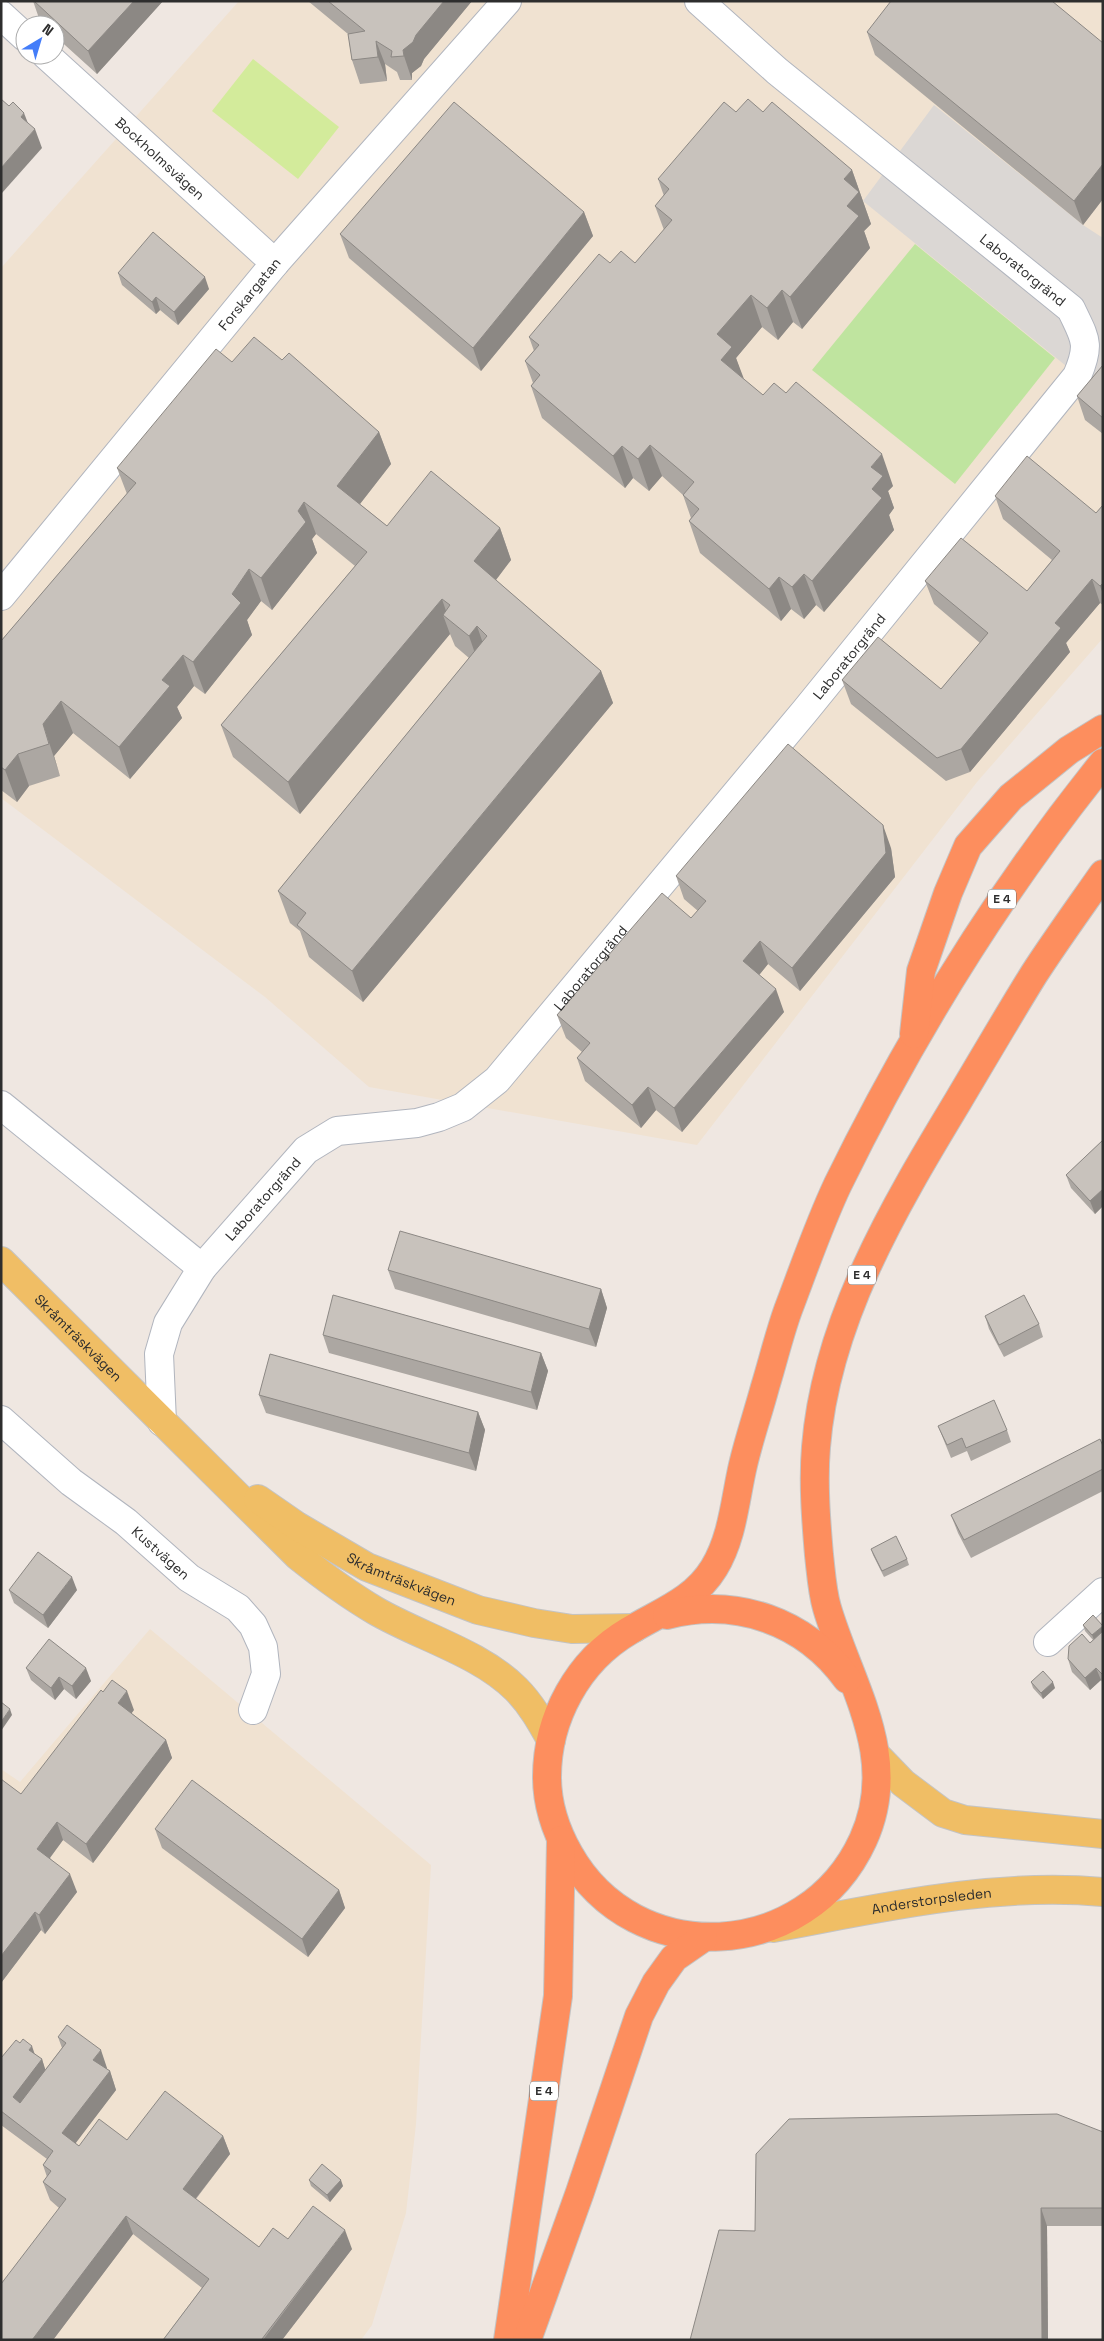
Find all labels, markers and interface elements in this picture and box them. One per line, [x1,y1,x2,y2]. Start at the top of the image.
north arrow [15,15,65,65]
text: N [39,20,57,40]
street label: Bockholmsvägen [111,113,209,204]
street label: Laboratorgränd [976,230,1070,310]
street label: Forskargatan [214,254,285,334]
street label: Laboratorgränd [809,610,890,703]
road number: E 4 [988,890,1016,909]
street label: Laboratorgränd [550,922,631,1014]
street label: Laboratorgränd [221,1153,305,1244]
road number: E 4 [848,1266,876,1284]
street label: Skråmträskvägen [31,1290,126,1385]
street label: Kustvägen [128,1522,194,1583]
street label: Skråmträskvägen [344,1548,459,1610]
street label: Anderstorpsleden [870,1884,993,1918]
road number: E 4 [530,2082,558,2100]

